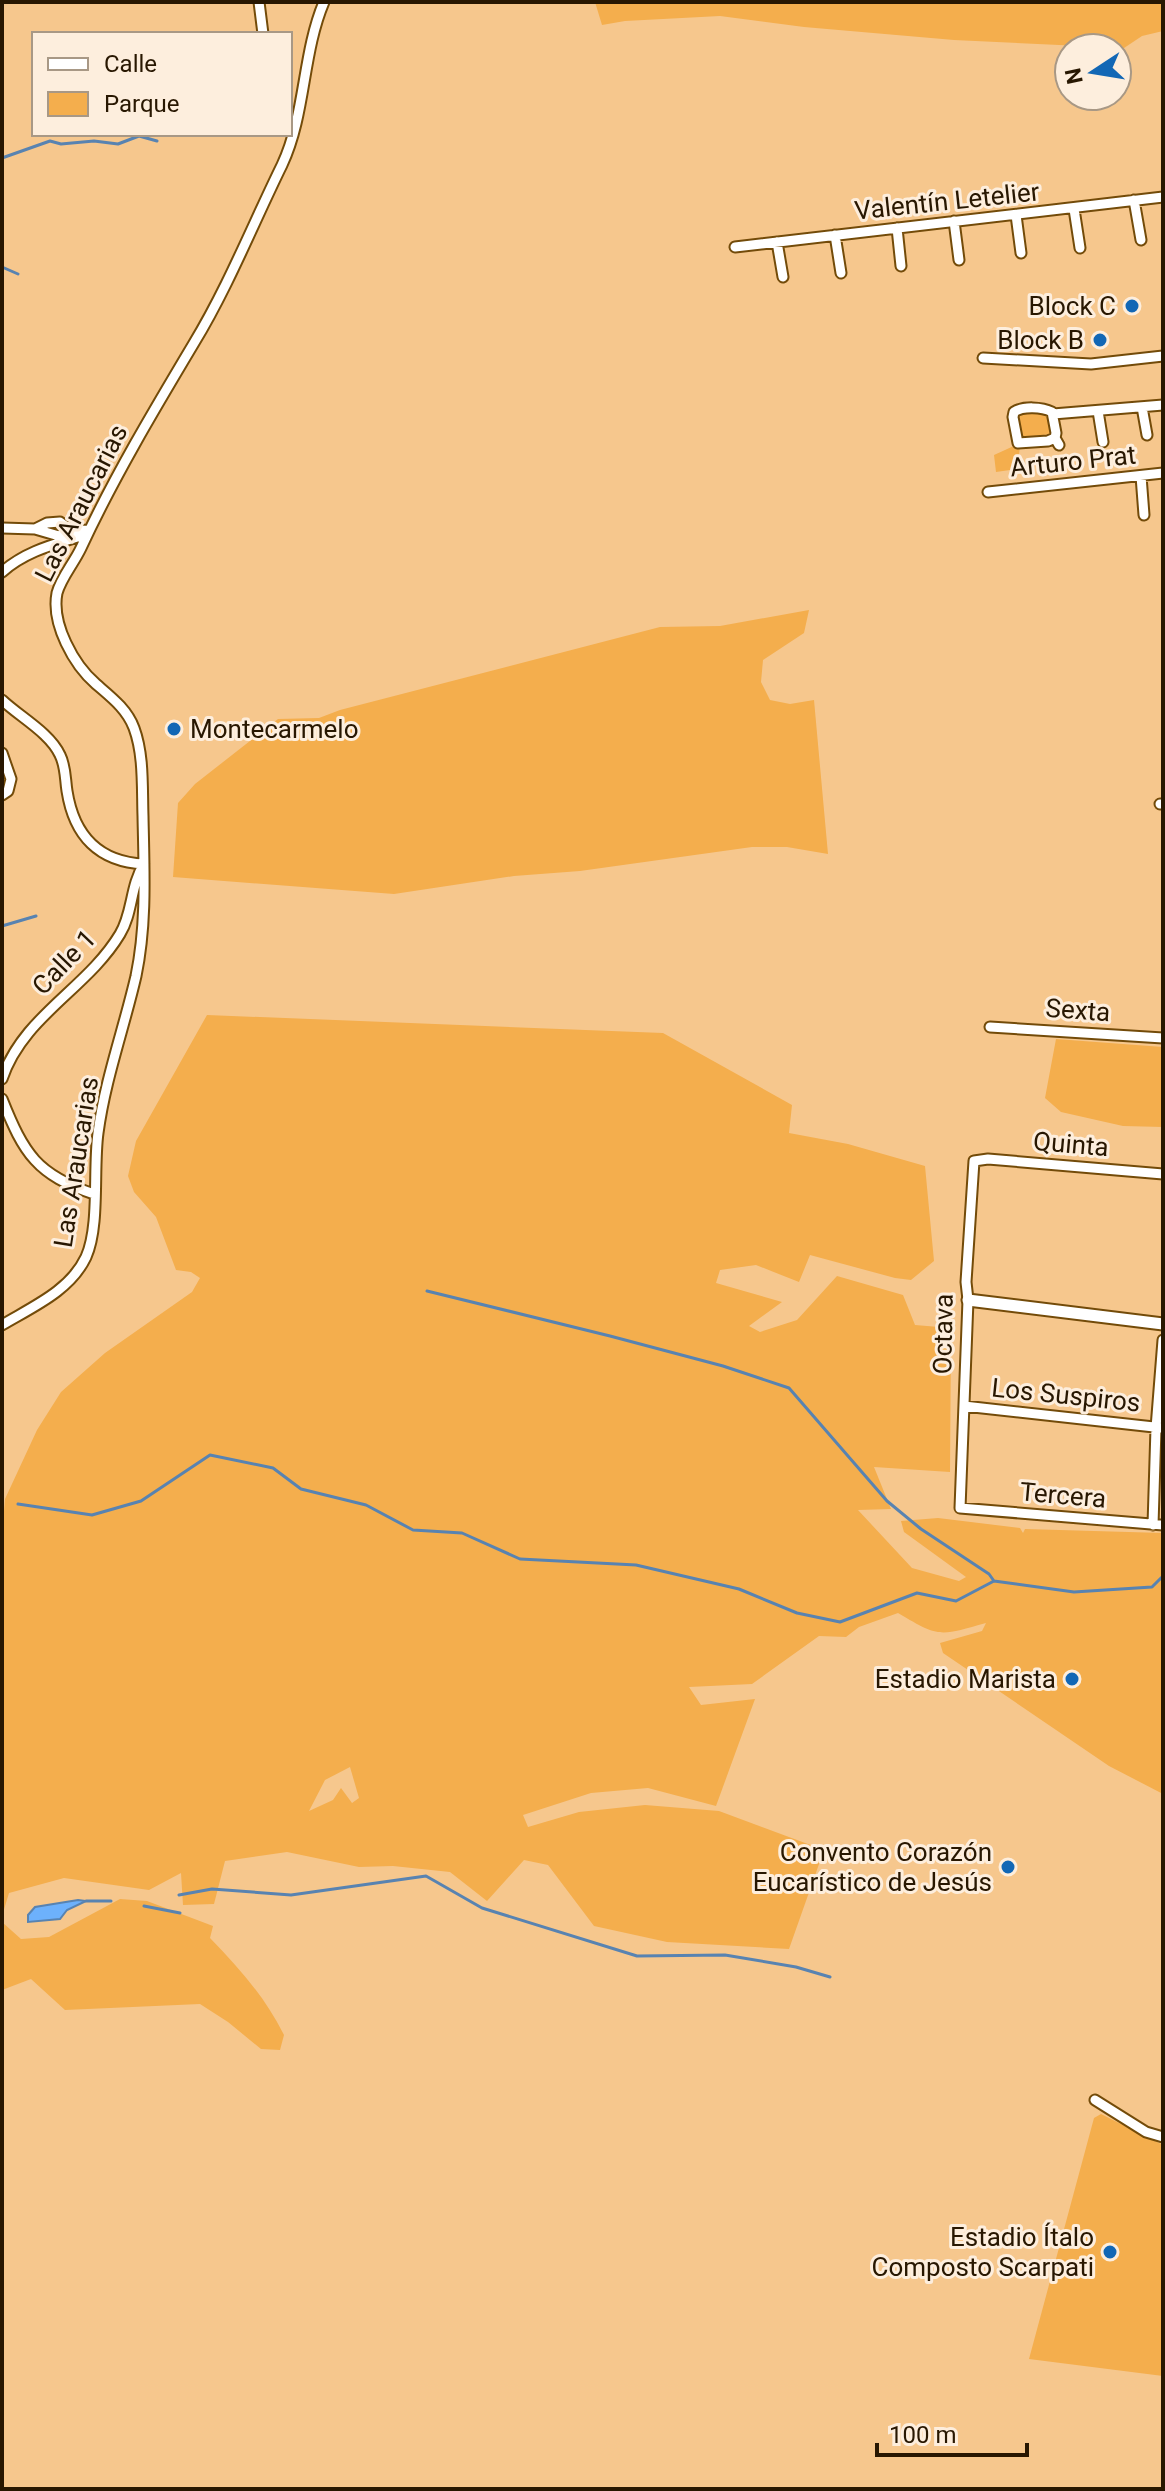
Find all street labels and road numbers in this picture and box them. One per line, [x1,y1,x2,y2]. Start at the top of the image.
street label: Valentín Letelier [853,176,1041,226]
street label: Las Araucarias [29,419,133,587]
street label: Arturo Prat [1009,439,1137,483]
street label: Calle 1 [26,923,102,1001]
street label: Sexta [1045,993,1111,1027]
street label: Las Araucarias [48,1075,104,1249]
street label: Quinta [1032,1126,1110,1162]
street label: Octava [927,1293,959,1375]
street label: Los Suspiros [990,1372,1142,1418]
street label: Tercera [1019,1476,1107,1514]

